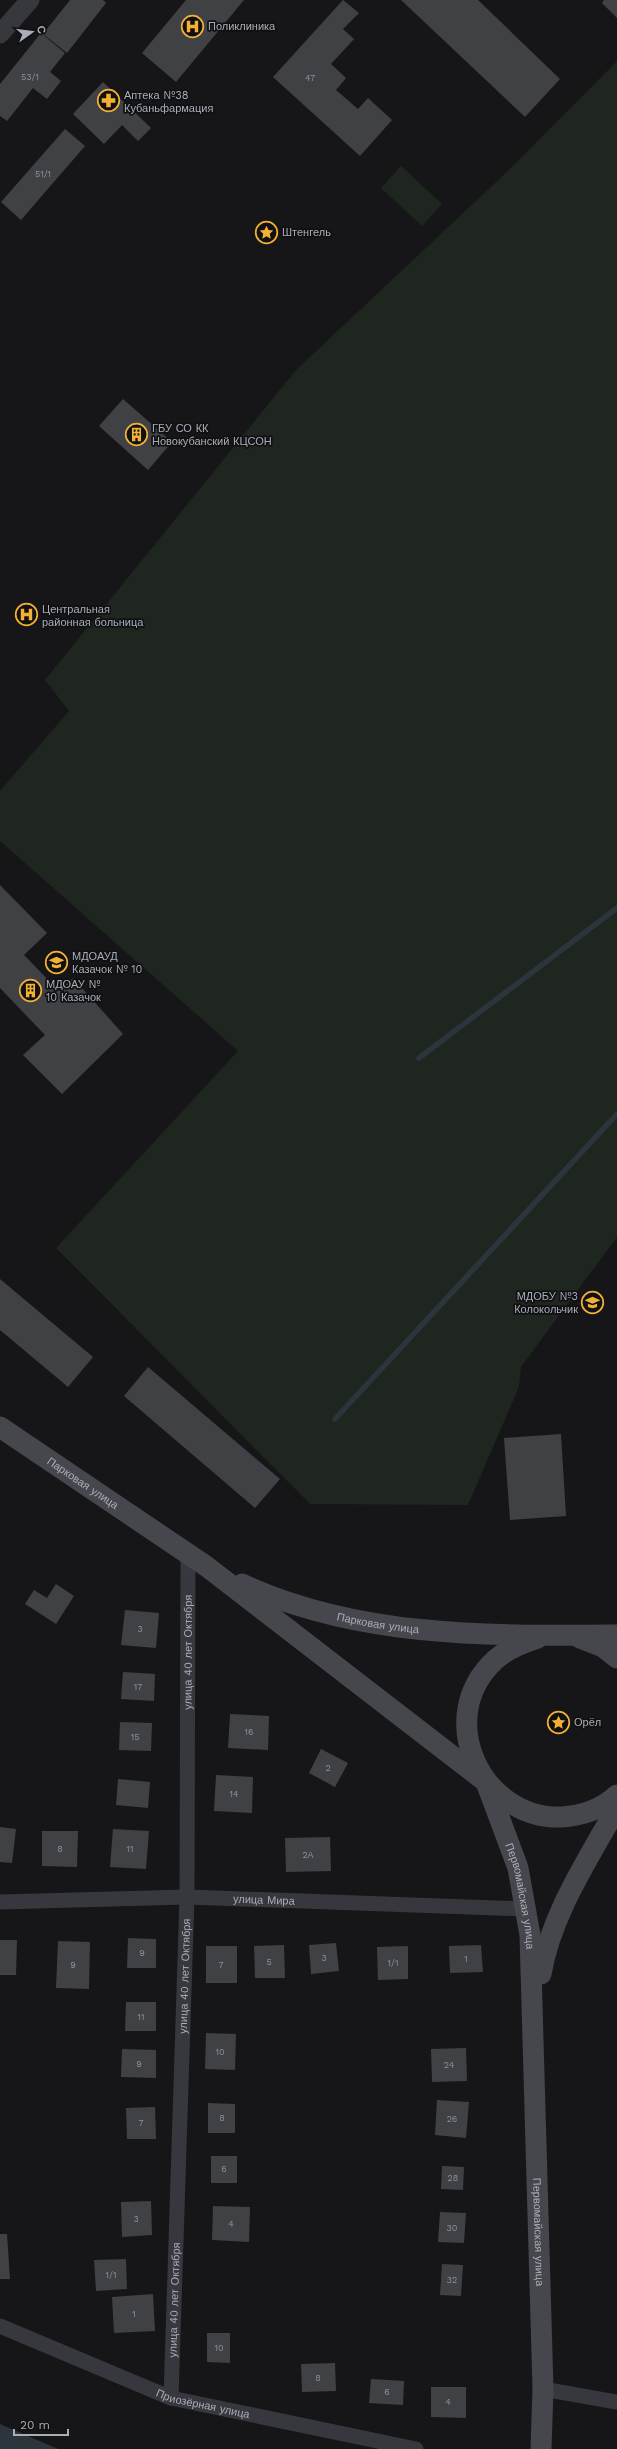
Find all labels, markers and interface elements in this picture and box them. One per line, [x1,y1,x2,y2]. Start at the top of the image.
north arrow [12,12,52,52]
hospital icon: Поликлиника [180,13,206,39]
place label: Поликлиника [208,20,276,33]
text: С [34,24,48,35]
house number: 53/1 [21,72,39,82]
house number: 47 [305,73,315,83]
pharmacy icon: Аптека №38 Кубаньфармация [95,88,121,114]
place label: Аптека №38 Кубаньфармация [124,89,213,115]
house number: 51/1 [35,169,51,179]
place icon: Штенгель [254,219,280,245]
place label: Штенгель [282,226,331,239]
building icon: ГБУ СО КК Новокубанский КЦСОН [123,421,149,447]
place label: ГБУ СО КК Новокубанский КЦСОН [152,422,272,448]
hospital icon: Центральная районная больница [14,602,40,628]
place label: Центральная районная больница [42,603,144,629]
school or university icon: МДОАУД Казачок № 10 [43,949,69,975]
place label: МДОАУД Казачок № 10 [72,950,143,976]
building icon: МДОАУ № 10 Казачок [17,977,43,1003]
place label: МДОАУ № 10 Казачок [46,978,101,1004]
school or university icon: МДОБУ №3 Колокольчик [580,1289,606,1315]
place label: МДОБУ №3 Колокольчик [514,1290,578,1316]
street label: Парковая улица [45,1455,121,1512]
street label: улица 40 лет Октября [182,1595,195,1710]
street label: Парковая улица [336,1610,421,1636]
house number: 3 [137,1624,143,1634]
house number: 17 [134,1682,142,1692]
place icon: Орёл [545,1709,571,1735]
place label: Орёл [574,1716,601,1729]
house number: 16 [245,1727,253,1737]
house number: 15 [131,1732,139,1742]
house number: 2 [325,1763,331,1773]
house number: 14 [229,1789,239,1799]
street label: Первомайская улица [502,1841,536,1950]
house number: 8 [57,1844,63,1854]
house number: 11 [126,1844,134,1854]
house number: 2А [302,1850,314,1860]
street label: улица Мира [233,1893,296,1908]
street label: улица 40 лет Октября [177,1918,193,2034]
house number: 9 [139,1948,145,1958]
house number: 3 [321,1953,327,1963]
house number: 1 [464,1954,468,1964]
house number: 5 [266,1957,272,1967]
house number: 1/1 [388,1958,398,1968]
house number: 9 [70,1960,76,1970]
house number: 7 [218,1960,224,1970]
house number: 11 [137,2012,145,2022]
house number: 10 [215,2047,225,2057]
house number: 9 [136,2059,142,2069]
house number: 24 [444,2060,455,2070]
house number: 8 [219,2113,225,2123]
house number: 26 [447,2114,457,2124]
house number: 7 [138,2118,144,2128]
house number: 6 [221,2164,227,2174]
house number: 28 [448,2173,458,2183]
street label: Первомайская улица [530,2177,546,2287]
house number: 3 [133,2214,139,2224]
house number: 4 [228,2219,234,2229]
house number: 30 [447,2223,458,2233]
street label: улица 40 лет Октября [166,2242,183,2358]
house number: 1/1 [106,2270,116,2280]
house number: 32 [447,2275,457,2285]
house number: 1 [132,2309,136,2319]
house number: 10 [214,2343,224,2353]
house number: 8 [315,2373,321,2383]
street label: Приозёрная улица [154,2386,252,2421]
house number: 6 [384,2387,390,2397]
house number: 4 [445,2397,451,2407]
scale bar [14,2411,68,2437]
text: 20 m [20,2418,50,2432]

